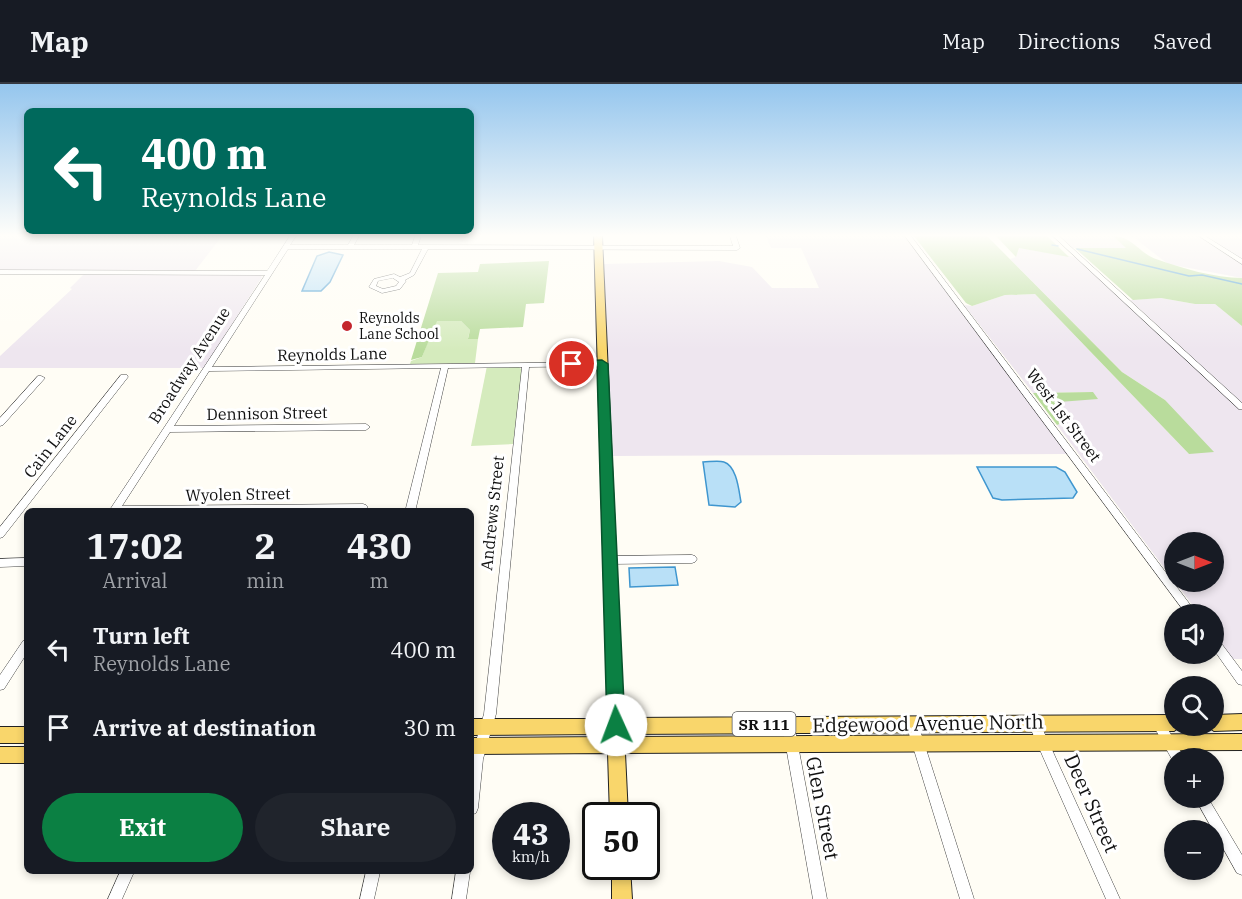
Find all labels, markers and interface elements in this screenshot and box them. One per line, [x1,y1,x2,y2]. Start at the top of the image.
text: Map [30,23,89,60]
text: Map [942,27,985,55]
text: Directions [1018,27,1120,55]
text: Saved [1153,27,1212,55]
text: 400 m [141,126,267,181]
icon: left [42,132,120,210]
text: Reynolds Lane [141,179,326,214]
street label: Broadway Avenue [144,303,234,427]
place label: Reynolds Lane School [359,309,439,343]
marker: Reynolds Lane School [340,319,354,333]
pin [546,338,597,389]
street label: Reynolds Lane [277,343,387,365]
icon: arrive [555,347,588,380]
street label: West 1st Street [1022,364,1106,466]
street label: Dennison Street [206,402,328,424]
street label: Cain Lane [19,410,81,482]
street label: Andrews Street [476,454,508,571]
street label: Wyolen Street [185,483,291,505]
text: 17:02 [86,522,184,569]
text: 2 [254,522,276,569]
text: 430 [347,522,412,569]
north arrow [1164,532,1224,592]
map controls [1164,532,1224,880]
text: Arrival [103,567,168,594]
text: min [246,567,284,594]
text: m [370,567,389,594]
button: sound [1164,604,1224,664]
text: Turn left [93,621,189,650]
icon: left [42,633,75,666]
text: 400 m [390,635,456,664]
text: Reynolds Lane [93,650,230,677]
button: search [1164,676,1224,736]
position arrow [584,693,648,757]
street label: Edgewood Avenue North [812,707,1044,739]
icon: arrive [42,711,75,744]
road number: SR 111 [732,712,795,736]
text: Arrive at destination [93,713,316,742]
text: 30 m [404,713,456,742]
button: + [1164,748,1224,808]
street label: Deer Street [1058,749,1126,857]
street label: Glen Street [800,754,846,862]
button: Exit [42,793,243,862]
button: Share [255,793,456,862]
speed limit sign: 50 [582,802,660,880]
text: 43 [513,814,549,853]
button: − [1164,820,1224,880]
text: km/h [512,847,550,866]

